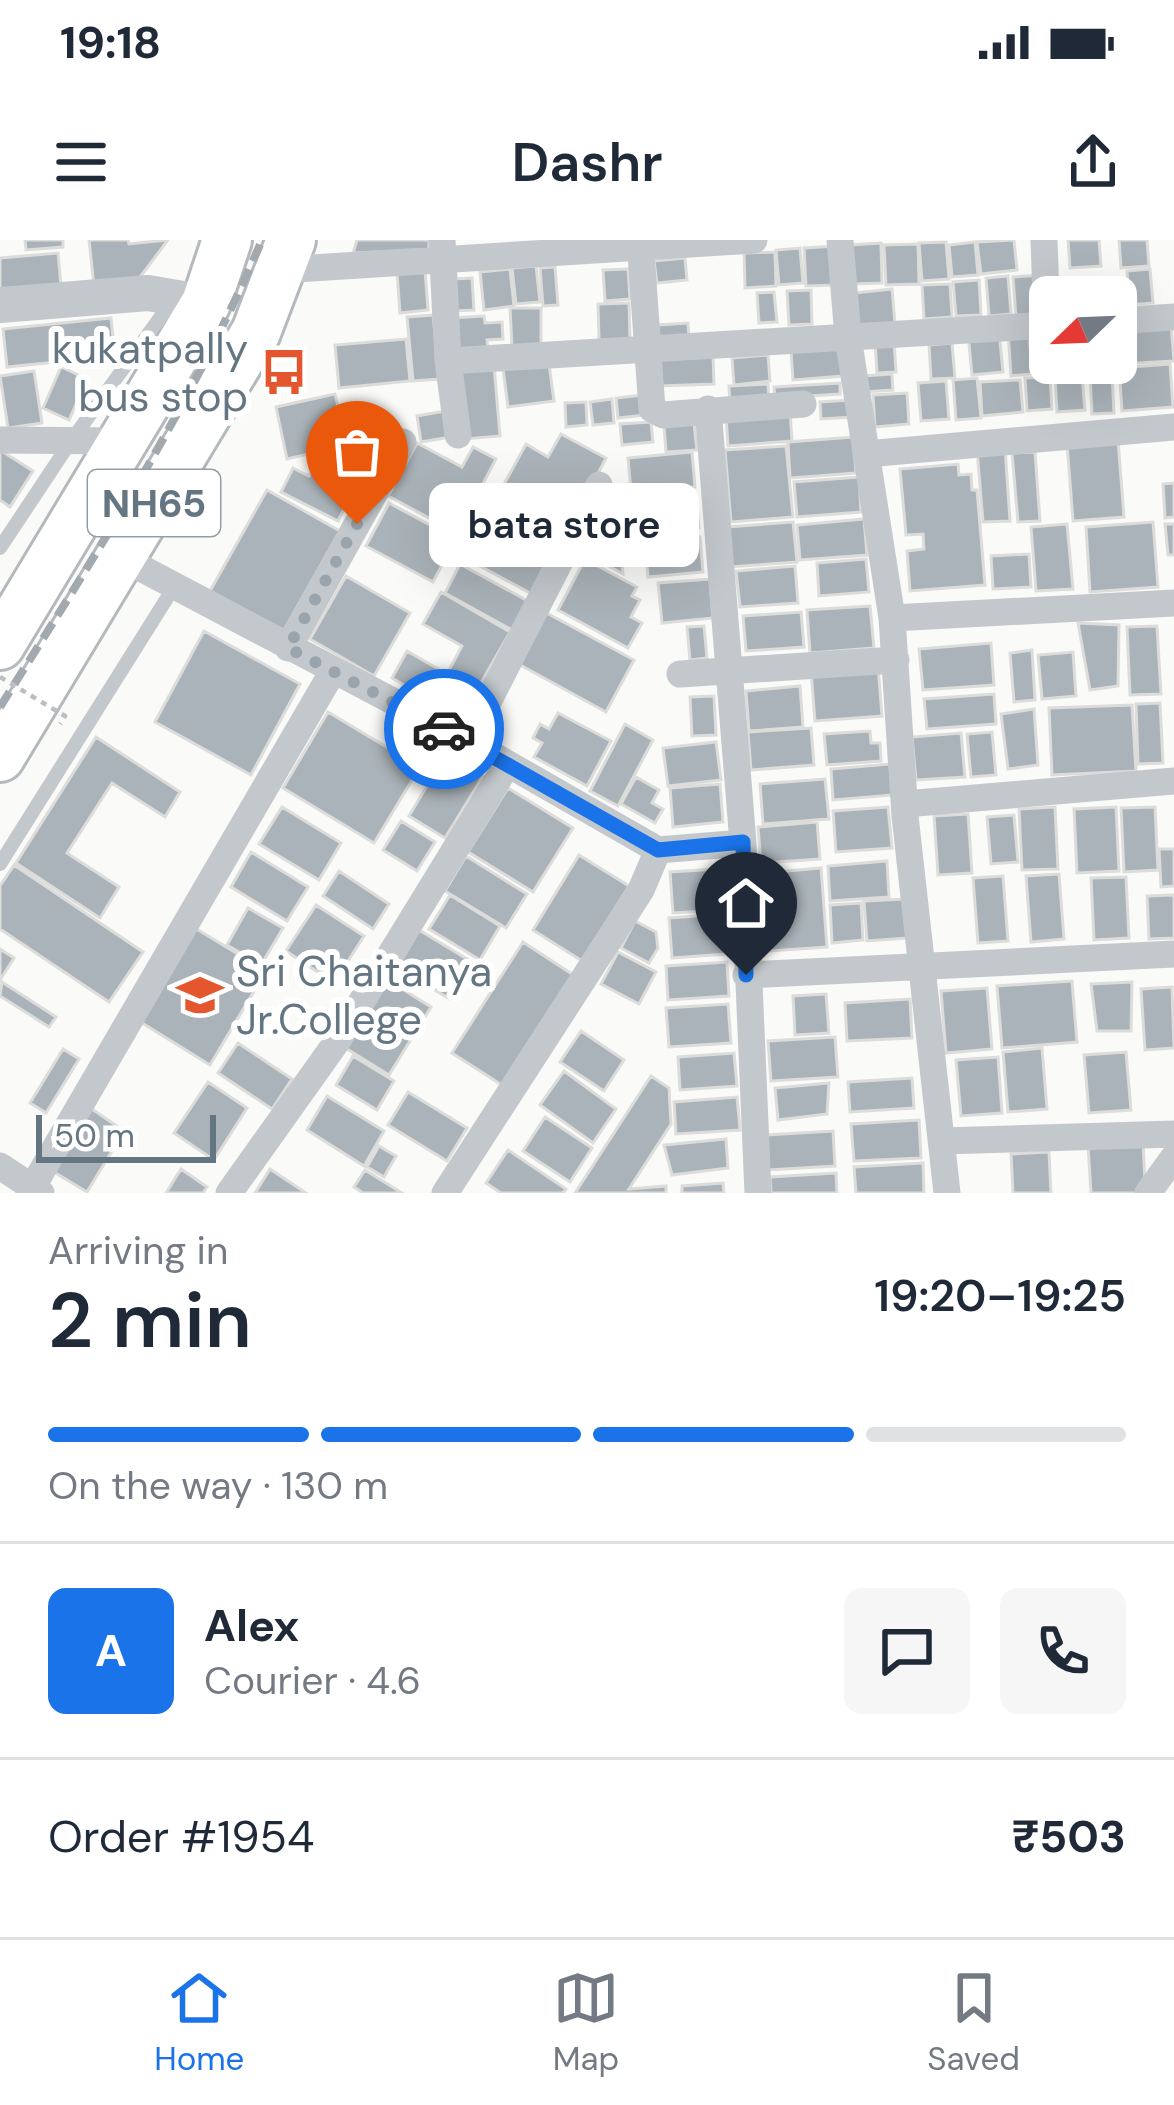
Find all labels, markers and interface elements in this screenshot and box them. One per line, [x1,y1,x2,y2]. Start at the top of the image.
text: 19:18 [60,13,161,72]
text: Dashr [511,127,663,198]
icon: menu [48,129,114,195]
icon: share [1060,129,1126,195]
north arrow [1029,276,1137,384]
map controls [1029,276,1137,384]
place label: kukatpally bus stop [52,321,248,424]
bus stop icon: kukatpally bus stop [259,347,309,397]
pin [306,401,408,524]
icon: bag [324,419,390,485]
road number: NH65 [88,470,220,536]
callout: bata store [429,482,699,566]
text: bata store [468,499,660,550]
courier [384,669,504,789]
icon: car [411,696,477,762]
pin [695,852,797,975]
icon: home [713,870,779,936]
place label: Sri Chaitanya Jr.College [236,944,492,1047]
school or university icon: Sri Chaitanya Jr.College [175,970,225,1020]
scale bar [36,1109,216,1162]
text: 50 m [54,1114,135,1157]
text: Arriving in [48,1225,228,1276]
text: 19:20–19:25 [874,1266,1126,1325]
text: 2 min [48,1270,252,1371]
text: On the way · 130 m [48,1460,388,1511]
button: chat [844,1588,970,1714]
button: phone [1000,1588,1126,1714]
text: Alex [204,1596,299,1655]
text: A [95,1621,127,1680]
text: Courier · 4.6 [204,1655,421,1706]
text: Order #1954 [48,1807,314,1866]
text: ₹503 [1012,1807,1126,1866]
tab: Home [154,1965,244,2080]
tab: Map [553,1965,619,2080]
tab: Saved [927,1965,1020,2080]

